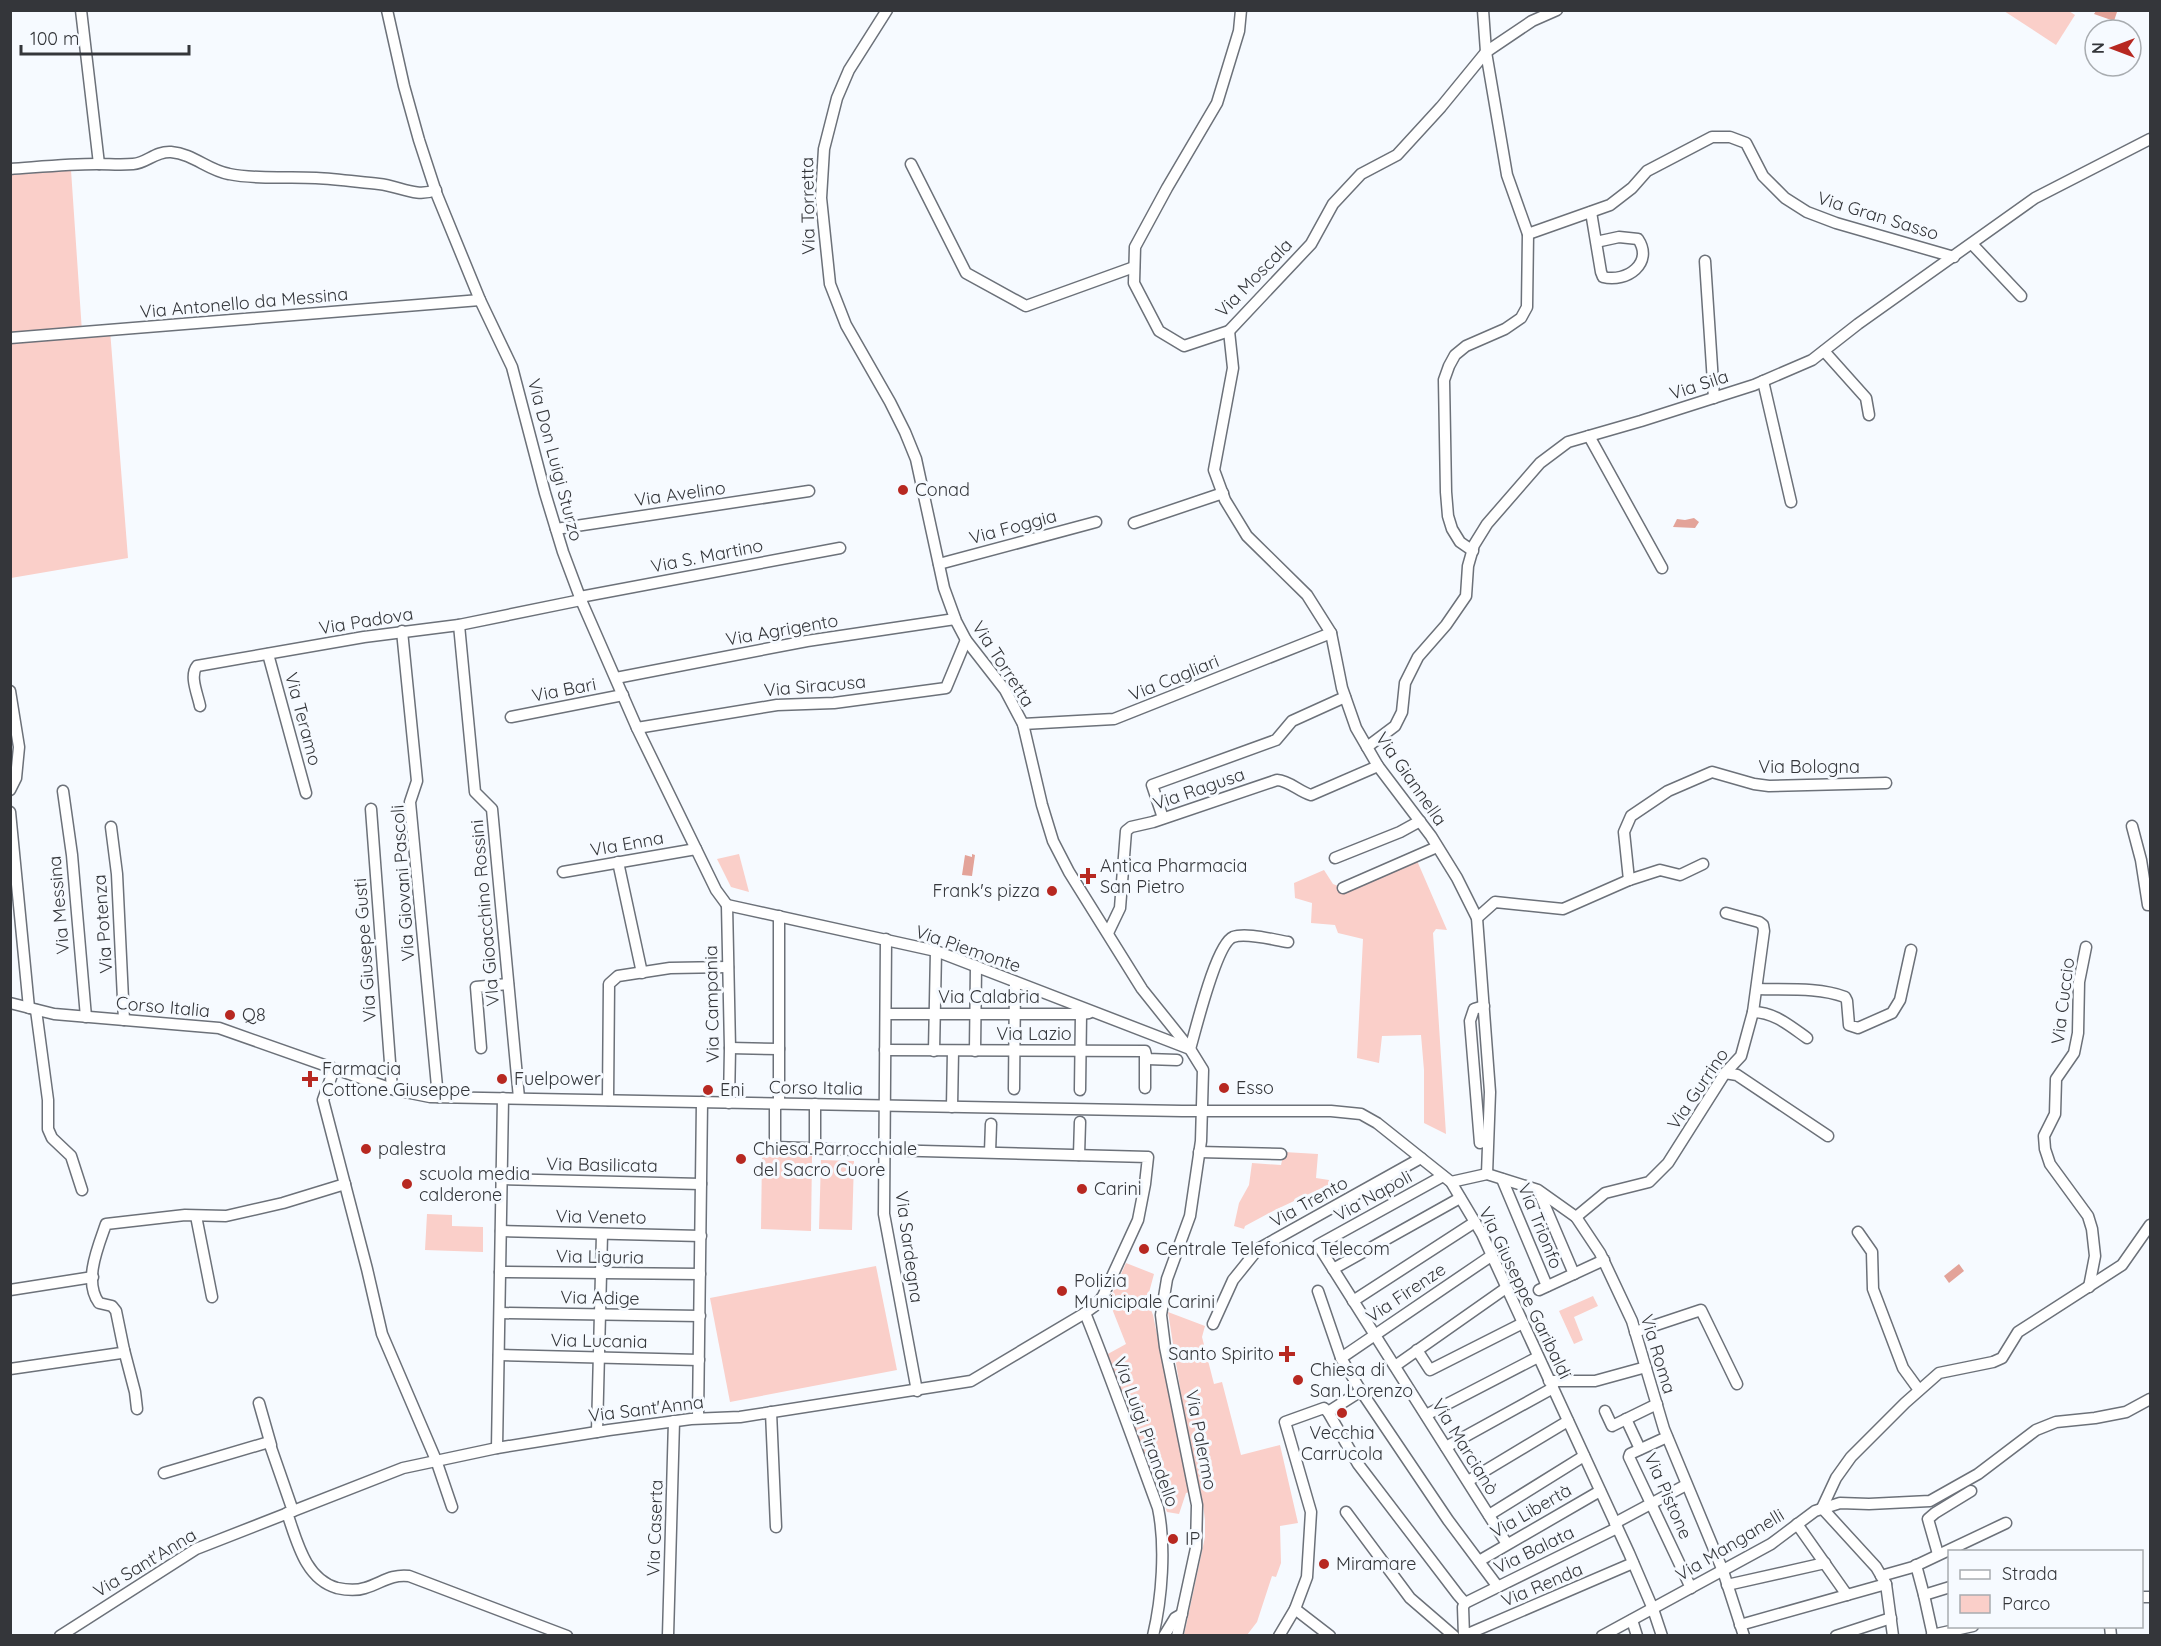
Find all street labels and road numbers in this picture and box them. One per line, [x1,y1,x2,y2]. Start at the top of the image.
street label: Via Torretta [795,157,820,255]
street label: Via Gran Sasso [1815,186,1942,245]
street label: Via Moscala [1210,233,1297,322]
street label: Via Antonello da Messina [139,282,349,323]
street label: Via Sila [1666,364,1731,405]
street label: Via Don Luigi Sturzo [523,376,588,544]
street label: Via Avelino [633,476,727,511]
street label: Via Foggia [967,504,1059,549]
street label: Via S. Martino [649,533,765,578]
street label: Via Padova [317,602,415,639]
street label: Via Agrigento [724,608,840,651]
street label: Via Torretta [967,616,1040,711]
street label: Via Cagliari [1125,649,1222,706]
street label: Via Teramo [280,670,327,768]
street label: Via Siracusa [763,670,867,701]
street label: Via Bari [530,672,598,707]
street label: Via Giannella [1371,727,1452,830]
street label: Via Bologna [1758,755,1860,778]
street label: Via Ragusa [1150,762,1248,815]
street label: Via Giovani Pascoli [386,804,419,962]
street label: VIa Gioacchino Rossini [465,819,504,1007]
street label: VIa Enna [588,826,665,861]
street label: Via Messina [43,855,74,955]
street label: Via Potenza [88,874,117,974]
street label: Via Giusepe Gusti [348,877,381,1023]
street label: Via Piemonte [912,920,1024,977]
street label: Via Campania [699,945,724,1063]
street label: Via Cuccio [2046,956,2079,1046]
street label: Via Calabria [938,985,1040,1008]
street label: Corso Italia [115,991,211,1022]
street label: Via Lazio [996,1022,1072,1045]
street label: Via Gurrino [1662,1044,1733,1134]
street label: Corso Italia [769,1075,863,1100]
street label: Via Basilicata [546,1152,658,1177]
street label: Via Napoli [1330,1165,1416,1226]
street label: Via Trento [1266,1171,1352,1232]
street label: Via Trionfo [1513,1180,1568,1272]
street label: Via Sardegna [890,1190,929,1304]
street label: Via Giuseppe Garibaldi [1474,1203,1577,1383]
street label: Via Veneto [555,1204,647,1229]
street label: Via Liguria [556,1244,644,1269]
street label: Via Firenze [1361,1257,1450,1328]
street label: Via Adige [560,1285,640,1310]
street label: Via Roma [1636,1311,1681,1396]
street label: Via Lucania [550,1328,648,1353]
street label: Via Luigi Pirandello [1109,1354,1184,1510]
street label: Via Palermo [1181,1388,1222,1492]
street label: Via Sant'Anna [587,1390,705,1427]
street label: Via Marcianò [1427,1394,1504,1499]
street label: Via Pistone [1639,1449,1698,1543]
street label: Via Libertà [1486,1478,1576,1543]
street label: Via Caserta [641,1479,668,1577]
street label: Via Manganelli [1671,1503,1788,1586]
street label: Via Balata [1490,1520,1578,1579]
street label: Via Sant'Anna [89,1523,200,1602]
street label: Via Renda [1498,1557,1586,1612]

